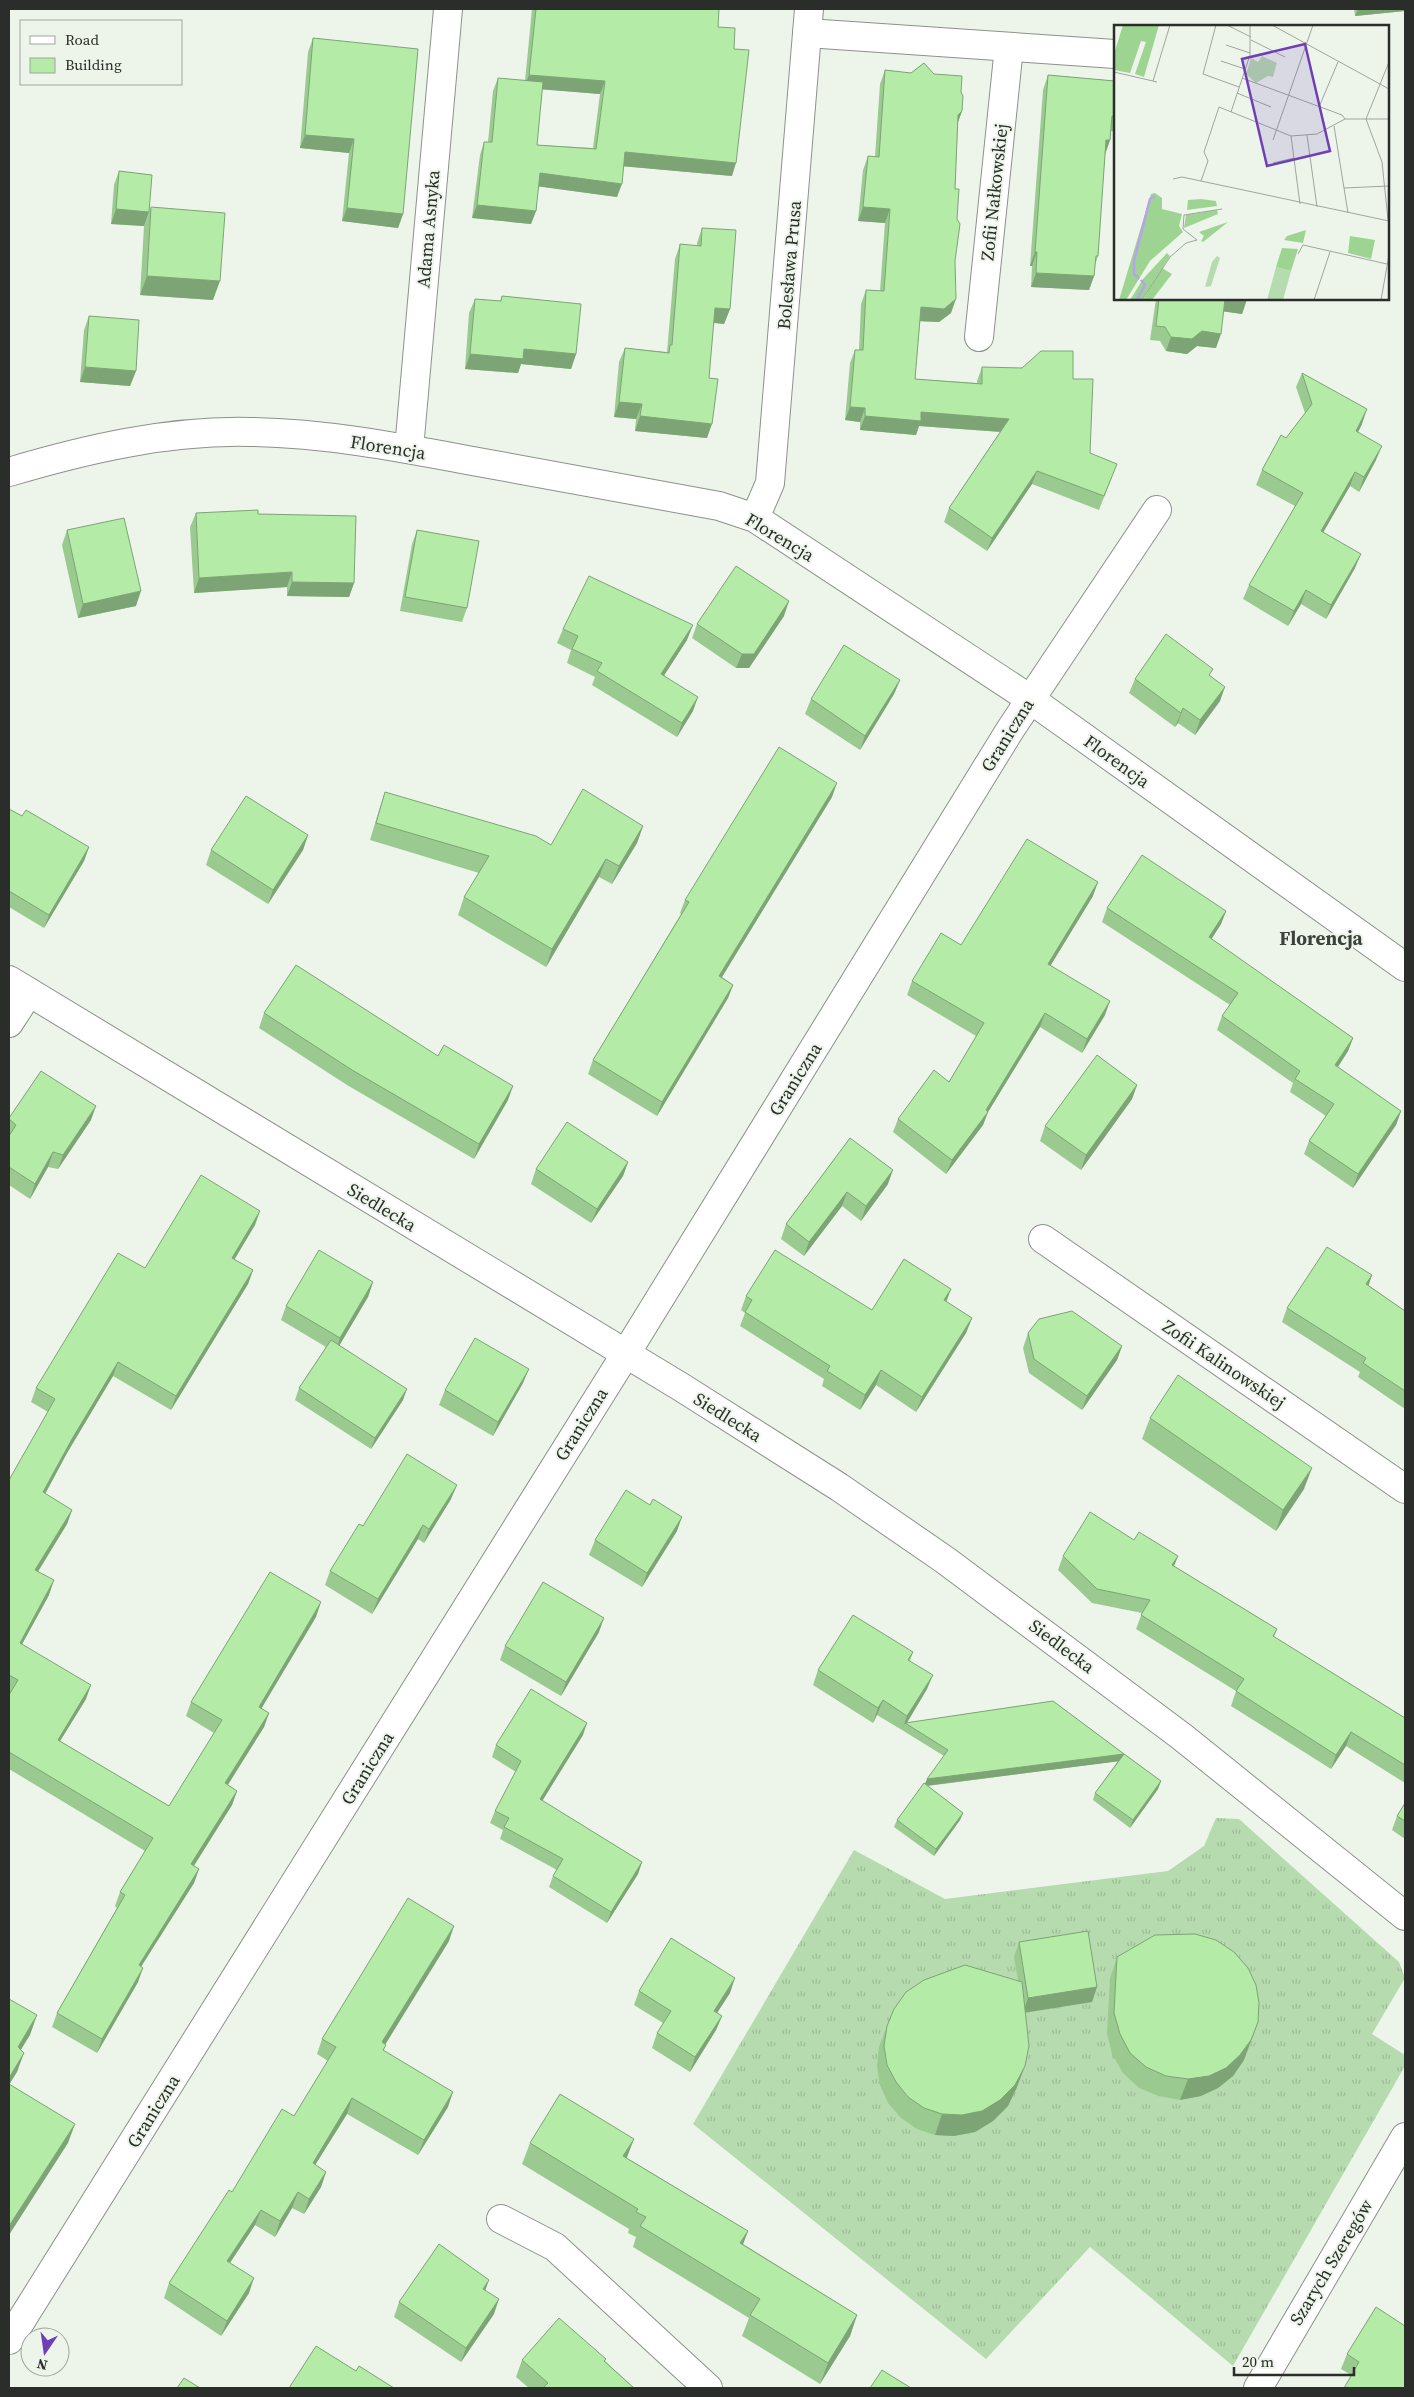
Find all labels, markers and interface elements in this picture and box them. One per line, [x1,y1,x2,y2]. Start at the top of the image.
legend [20,20,182,85]
inset map [1114,25,1389,300]
text: Road [65,29,99,50]
text: Building [65,54,122,75]
street label: Zofii Nałkowskiej [974,122,1014,262]
street label: Adama Asnyka [410,168,446,289]
street label: Bolesława Prusa [771,199,807,331]
street label: Florencja [348,429,428,465]
street label: Florencja [741,507,820,568]
street label: Graniczna [975,693,1040,776]
street label: Florencja [1079,729,1156,794]
district label: Florencja [1279,925,1364,951]
street label: Graniczna [763,1037,828,1120]
street label: Siedlecka [343,1177,422,1238]
street label: Zofii Kalinowskiej [1158,1314,1290,1414]
street label: Graniczna [549,1382,614,1465]
street label: Siedlecka [689,1386,768,1448]
street label: Siedlecka [1024,1613,1101,1679]
street label: Graniczna [335,1726,400,1809]
street label: Graniczna [121,2069,186,2152]
street label: Szarych Szeregów [1284,2194,1379,2330]
north arrow [20,2327,70,2377]
scale bar [1234,2344,1354,2376]
text: 20 m [1242,2351,1274,2372]
text: N [35,2354,49,2376]

